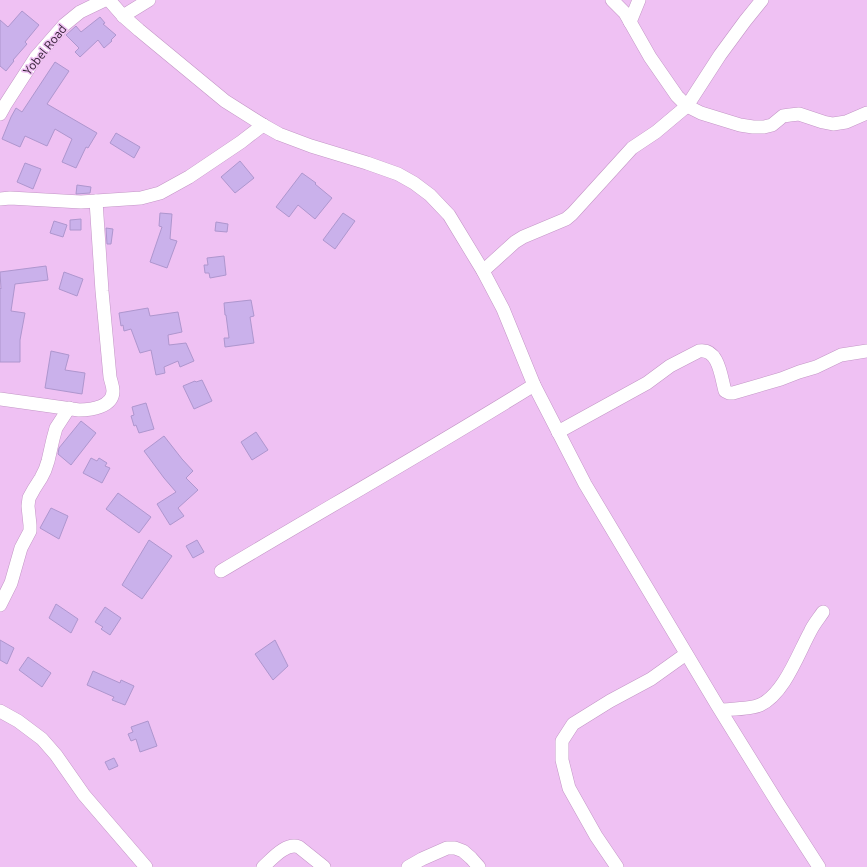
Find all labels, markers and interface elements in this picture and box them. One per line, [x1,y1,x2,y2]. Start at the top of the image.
street label: Yobel Road [20,22,69,77]

